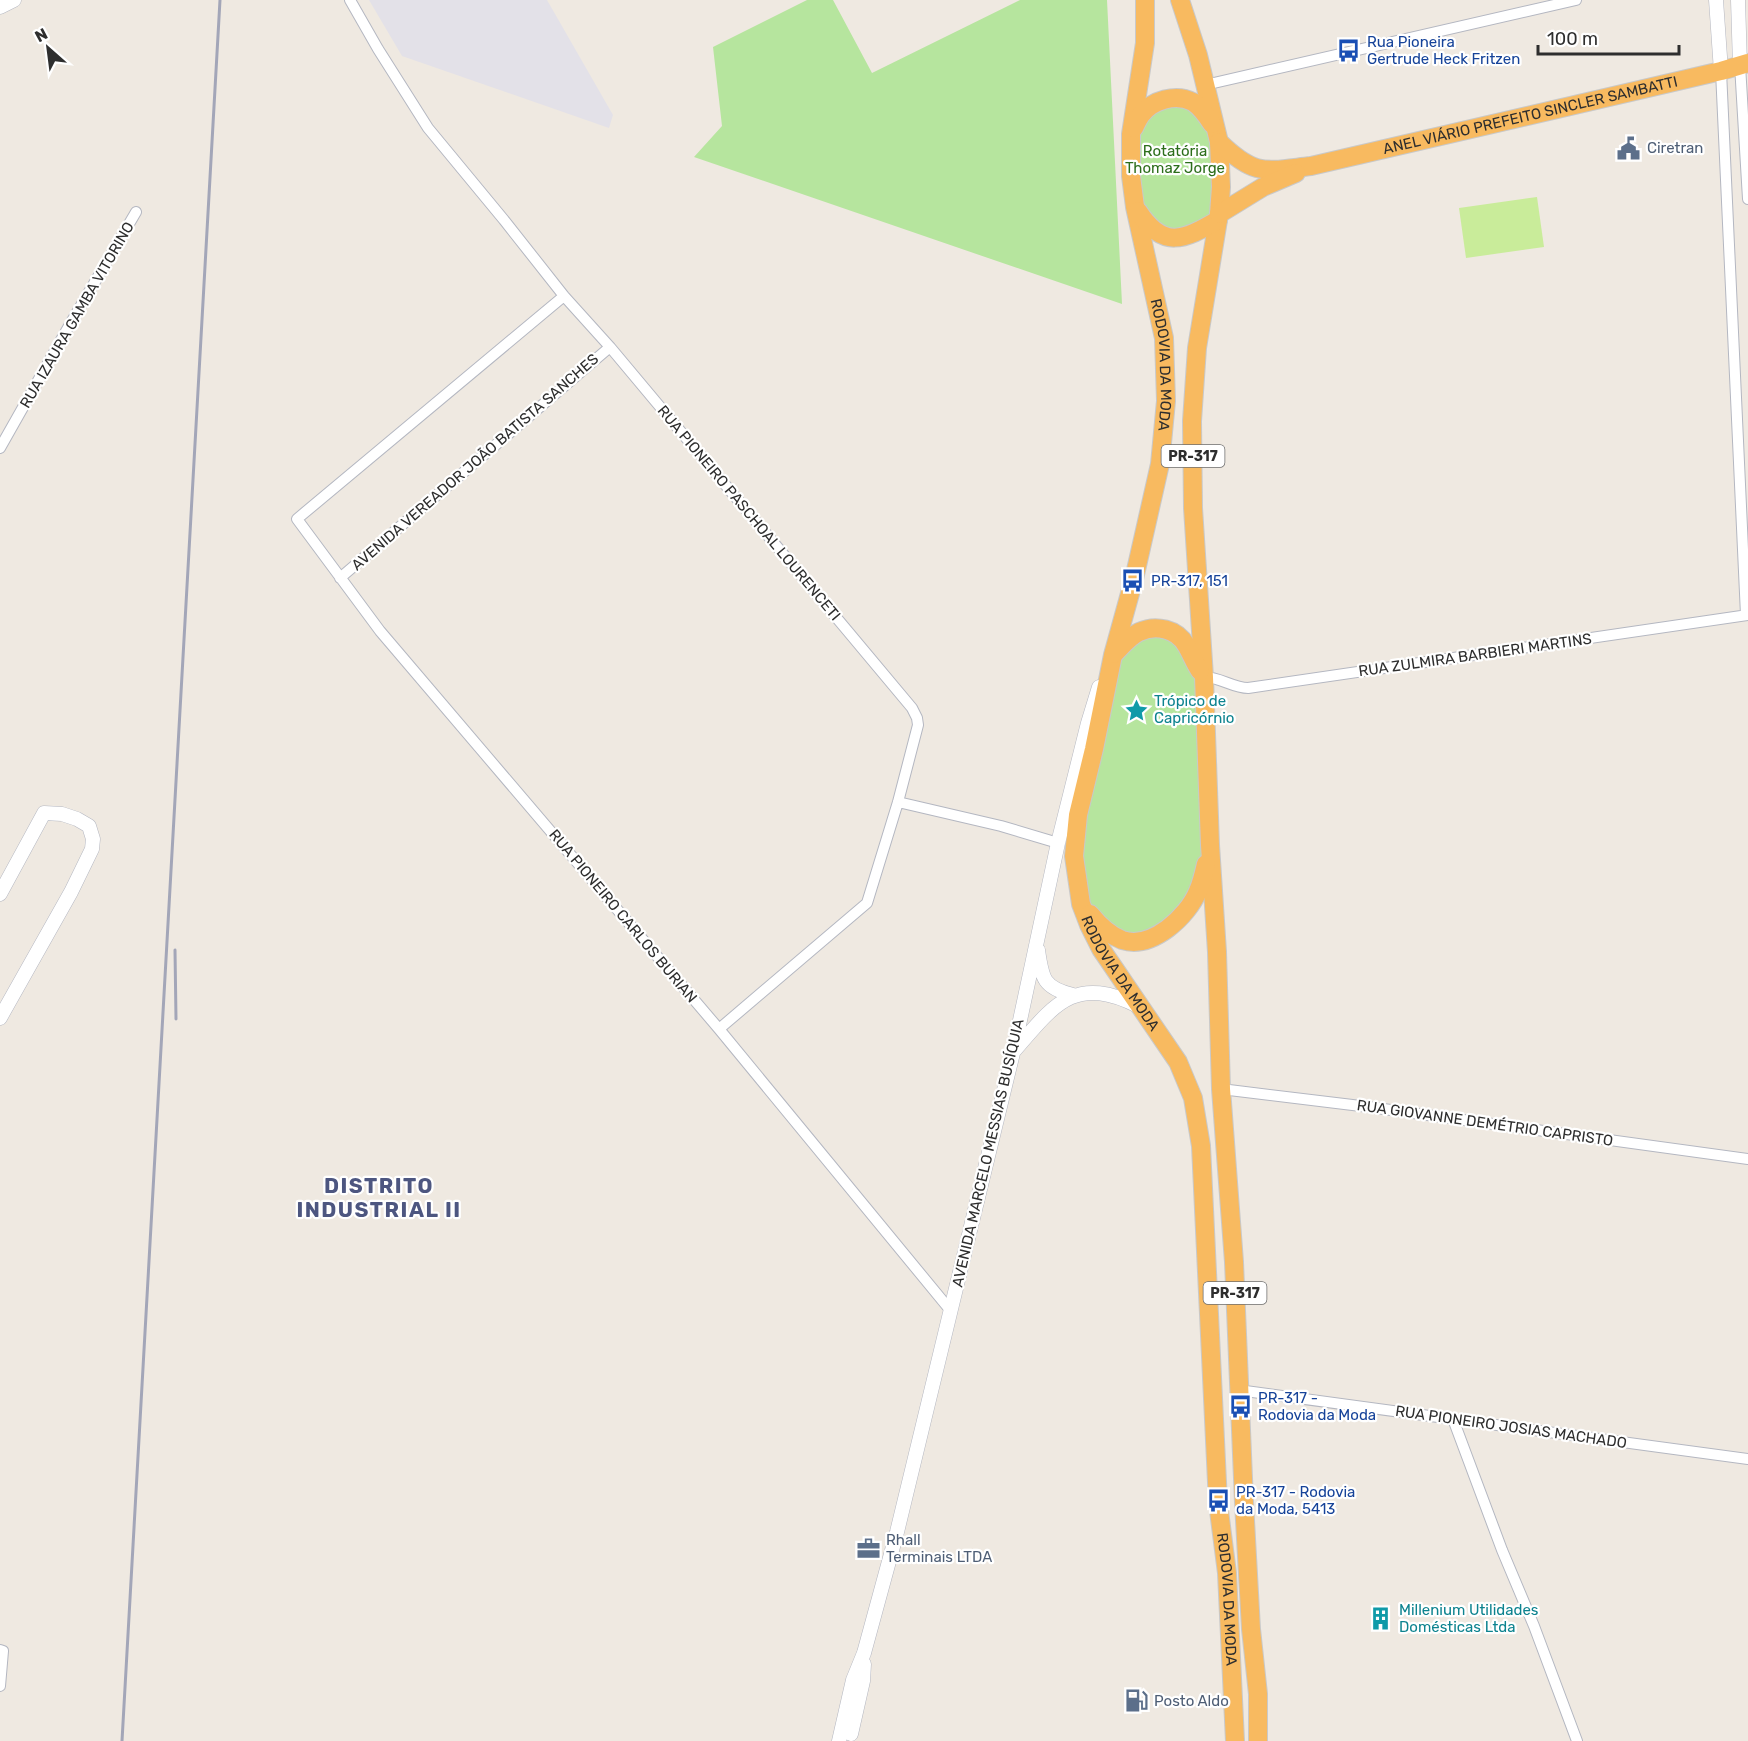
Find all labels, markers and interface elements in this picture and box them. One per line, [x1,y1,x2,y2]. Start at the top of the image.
north arrow [18,18,78,78]
scale bar [1538,18,1679,56]
text: N [32,24,51,46]
text: 100 m [1547,28,1598,50]
place label: Rua Pioneira Gertrude Heck Fritzen [1367,33,1520,68]
bus stop icon: Rua Pioneira Gertrude Heck Fritzen [1336,38,1362,64]
street label: ANEL VIÁRIO PREFEITO SINCLER SAMBATTI [1381,72,1679,158]
public building icon: Ciretran [1616,135,1642,161]
place label: Ciretran [1647,139,1703,157]
park label: Rotatória Thomaz Jorge [1125,142,1225,177]
street label: RUA IZAURA GAMBA VITORINO [16,219,138,411]
street label: RODOVIA DA MODA [1147,297,1175,432]
street label: AVENIDA VEREADOR JOÃO BATISTA SANCHES [348,350,602,574]
street label: RUA PIONEIRO PASCHOAL LOURENCETI [654,402,844,624]
road number: PR-317 [1162,445,1224,467]
bus stop icon: PR-317, 151 [1120,568,1146,594]
place label: PR-317, 151 [1151,572,1228,590]
street label: RUA ZULMIRA BARBIERI MARTINS [1357,630,1593,680]
place label: Trópico de Capricórnio [1154,692,1234,727]
place icon: Trópico de Capricórnio [1123,697,1149,723]
street label: RUA PIONEIRO CARLOS BURIAN [545,826,701,1006]
street label: RODOVIA DA MODA [1077,913,1163,1034]
street label: AVENIDA MARCELO MESSIAS BUSÍQUIA [948,1017,1028,1289]
street label: RUA GIOVANNE DEMÉTRIO CAPRISTO [1356,1096,1614,1150]
district label: DISTRITO INDUSTRIAL II [296,1173,462,1222]
road number: PR-317 [1204,1282,1266,1304]
place label: PR-317 - Rodovia da Moda [1258,1389,1376,1424]
bus stop icon: PR-317 - Rodovia da Moda [1227,1394,1253,1420]
street label: RUA PIONEIRO JOSIAS MACHADO [1394,1402,1628,1452]
place label: PR-317 - Rodovia da Moda, 5413 [1236,1483,1355,1518]
bus stop icon: PR-317 - Rodovia da Moda, 5413 [1205,1488,1231,1514]
place label: Rhall Terminais LTDA [886,1531,992,1566]
street label: RODOVIA DA MODA [1213,1532,1240,1666]
office icon: Rhall Terminais LTDA [855,1536,881,1562]
place label: Millenium Utilidades Domésticas Ltda [1399,1601,1539,1636]
building icon: Millenium Utilidades Domésticas Ltda [1368,1606,1394,1632]
fuel station icon: Posto Aldo [1123,1688,1149,1714]
place label: Posto Aldo [1154,1692,1229,1710]

